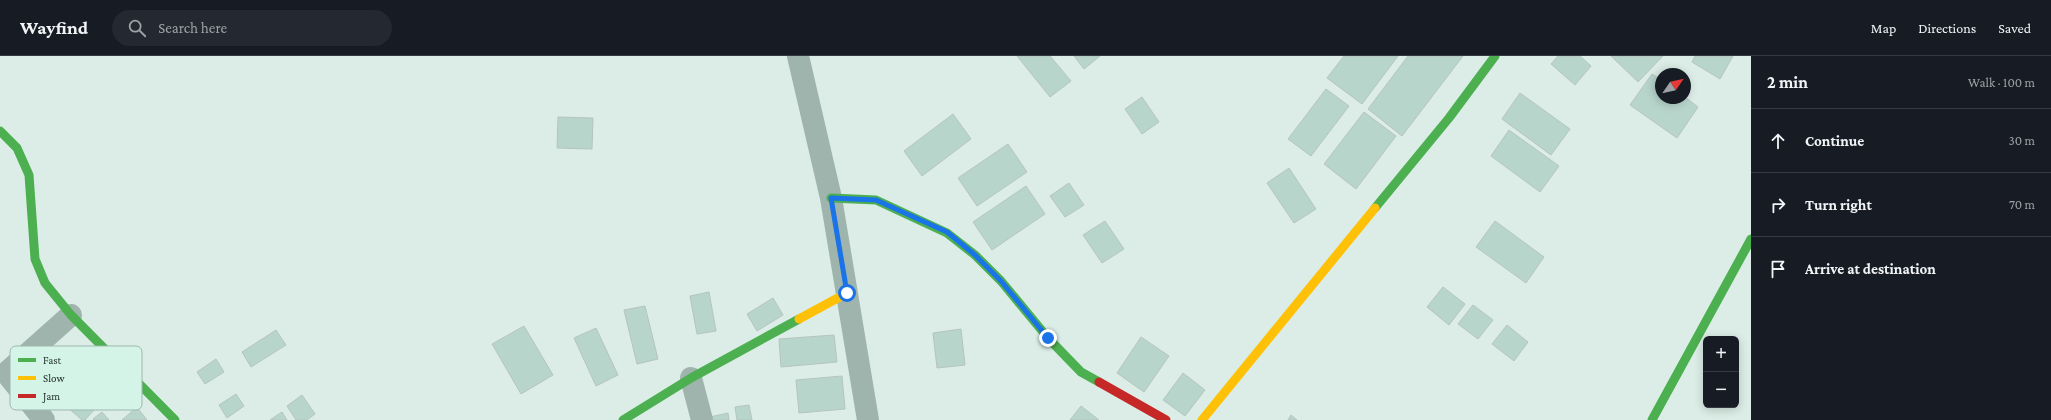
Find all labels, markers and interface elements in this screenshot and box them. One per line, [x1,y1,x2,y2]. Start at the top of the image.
search box [112,10,392,46]
text: Wayfind [20,17,88,38]
icon: search [126,17,148,39]
text: Search here [158,20,227,36]
text: Map [1871,20,1896,36]
text: Directions [1918,20,1976,36]
text: Saved [1998,20,2031,36]
north arrow [1655,68,1691,104]
text: 2 min [1767,73,1808,92]
text: Walk · 100 m [1968,75,2035,90]
icon: ahead [1767,130,1789,152]
text: Continue [1805,133,1864,149]
text: 30 m [2009,133,2035,148]
icon: right [1767,194,1789,216]
text: Turn right [1805,197,1872,213]
text: 70 m [2009,197,2035,212]
icon: arrive [1767,258,1789,280]
text: Arrive at destination [1805,261,1936,277]
route start [838,284,856,302]
route end [1039,329,1057,347]
map controls [1703,336,1739,408]
button: + [1703,336,1739,372]
legend [10,346,142,410]
text: Fast [43,354,62,366]
text: Slow [43,372,65,384]
button: − [1703,372,1739,408]
text: Jam [42,390,60,403]

